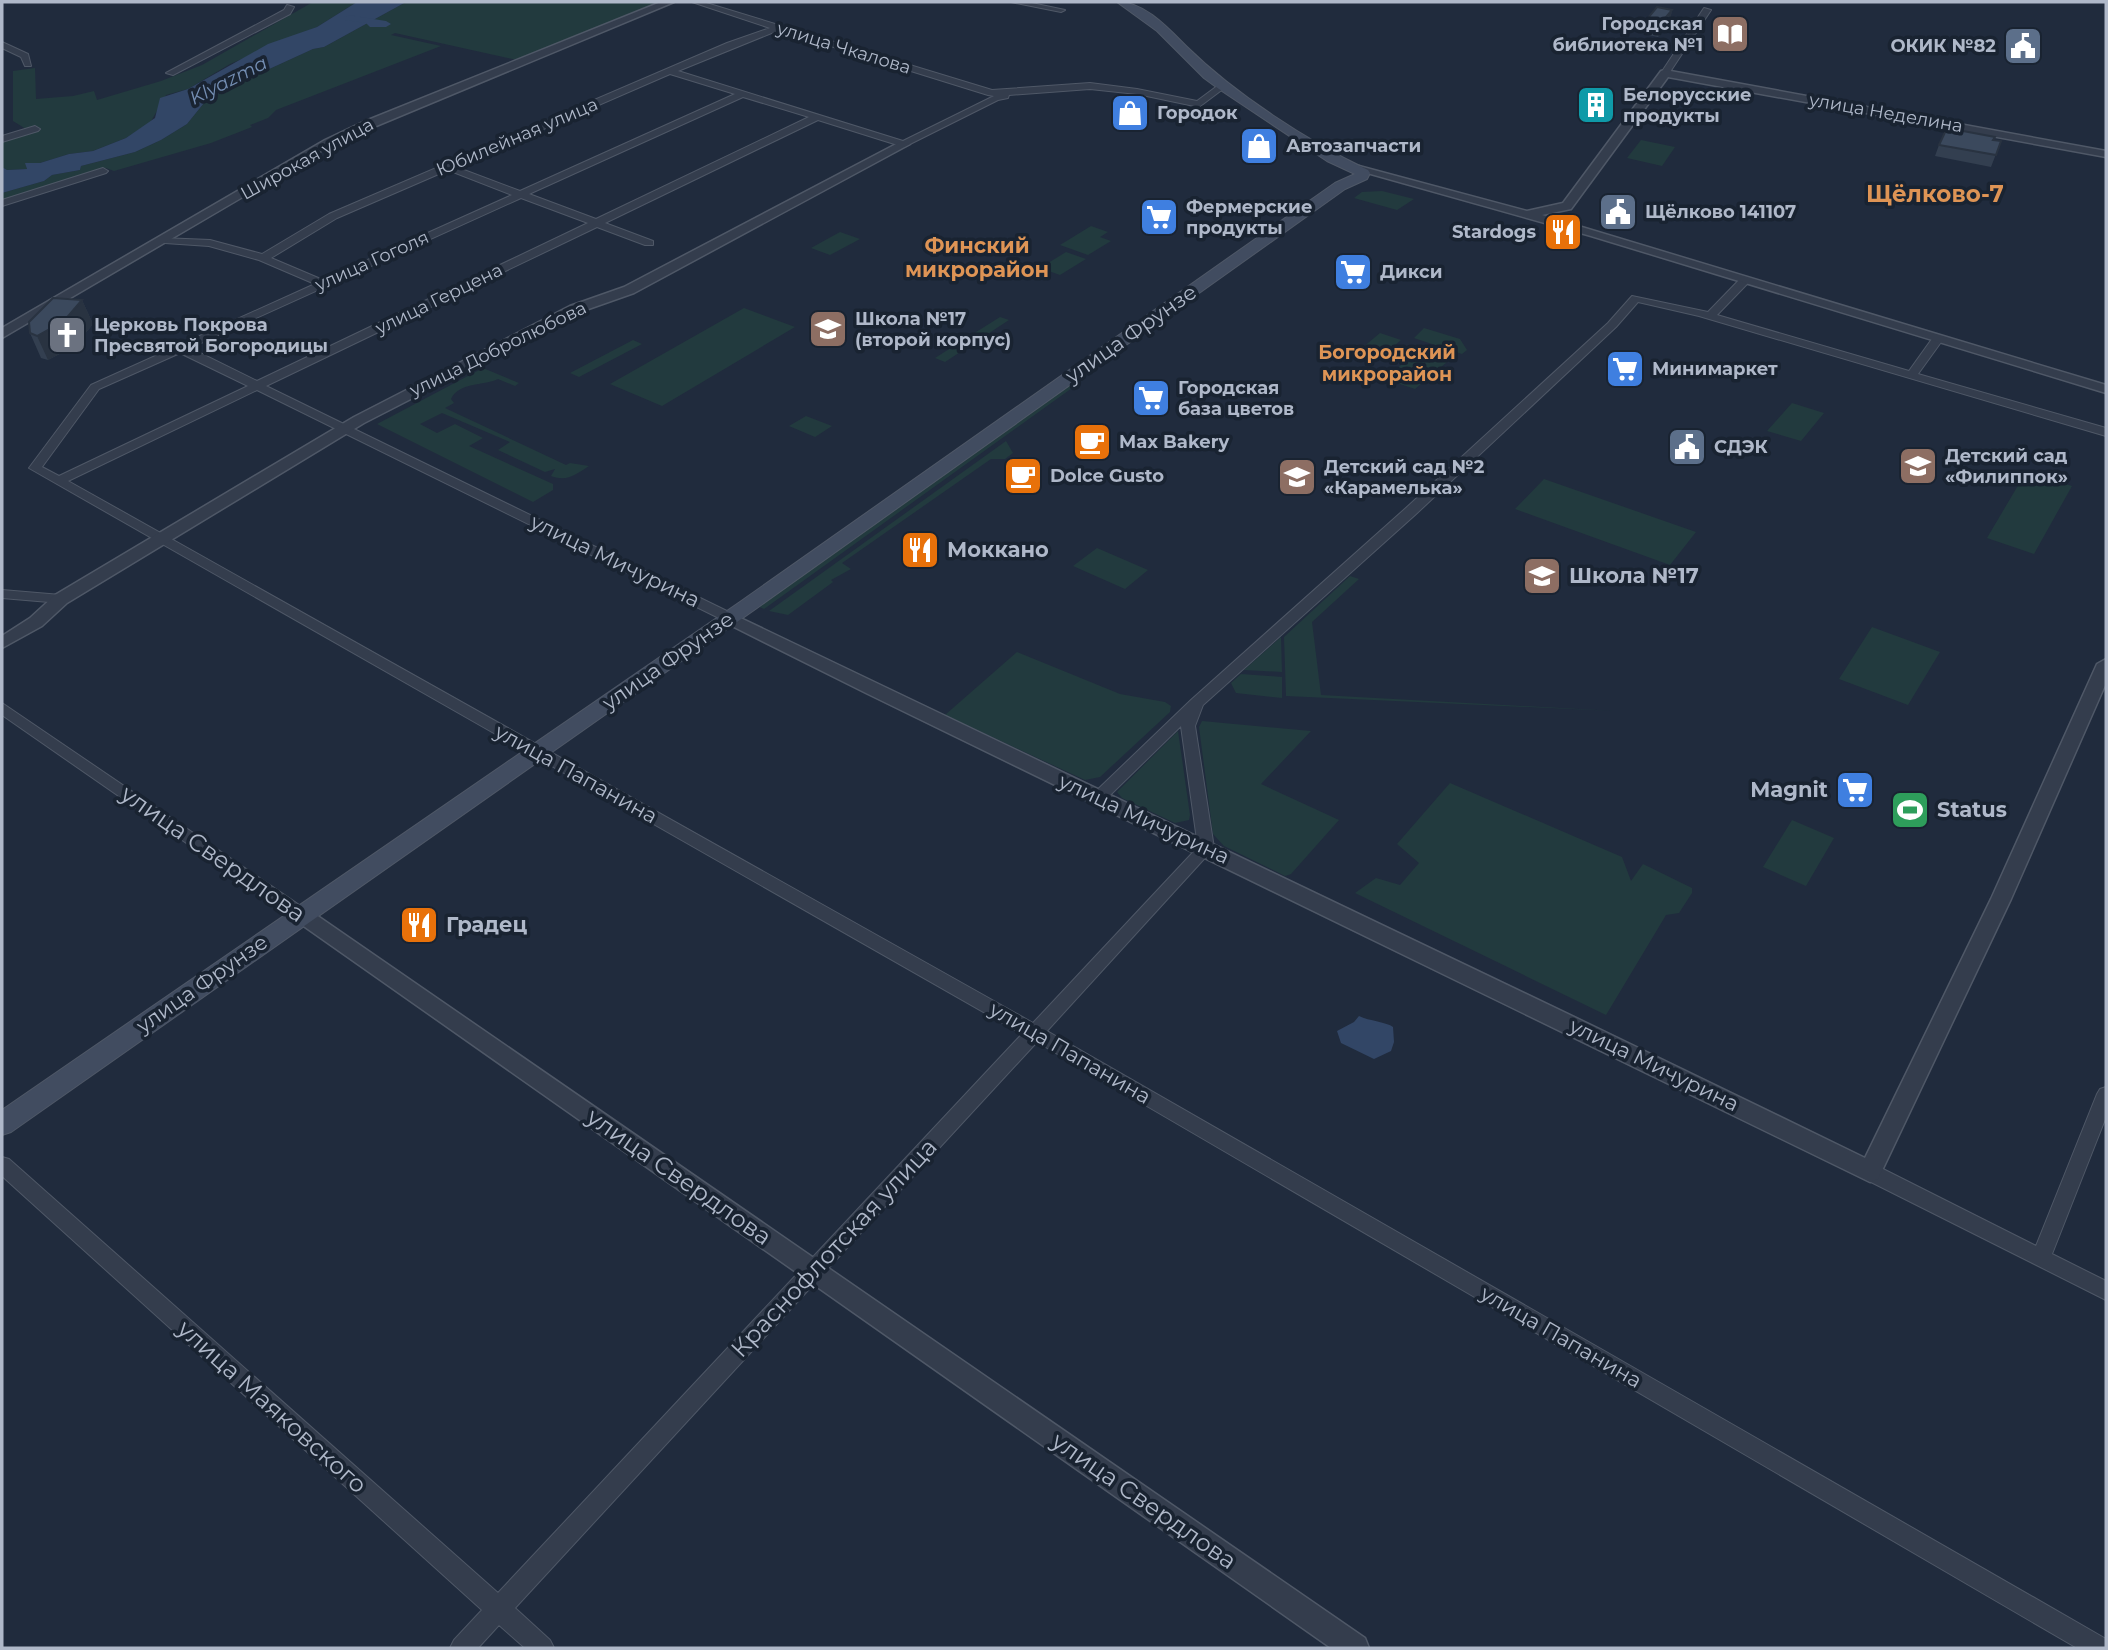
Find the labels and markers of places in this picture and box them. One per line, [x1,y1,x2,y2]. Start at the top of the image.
place label: Городская библиотека №1 [1552,13,1703,56]
library icon: Городская библиотека №1 [1709,13,1751,55]
public building icon: ОКИК №82 [2002,25,2044,67]
place label: ОКИК №82 [1890,35,1996,57]
building icon: Белорусские продукты [1575,84,1617,126]
place label: Белорусские продукты [1623,84,1752,127]
shop icon: Городок [1109,92,1151,134]
place label: Городок [1157,102,1238,124]
shop icon: Автозапчасти [1238,125,1280,167]
place label: Автозапчасти [1286,135,1421,157]
public building icon: Щёлково 141107 [1597,191,1639,233]
supermarket icon: Фермерские продукты [1138,196,1180,238]
place label: Фермерские продукты [1186,196,1312,239]
place label: Щёлково 141107 [1645,201,1796,223]
restaurant icon: Stardogs [1542,211,1584,253]
place label: Stardogs [1452,221,1536,243]
supermarket icon: Дикси [1332,251,1374,293]
place label: Дикси [1380,261,1442,283]
school or university icon: Школа №17 (второй корпус) [807,308,849,350]
place label: Школа №17 (второй корпус) [855,308,1011,351]
church icon: Церковь Покрова Пресвятой Богородицы [46,314,88,356]
place label: Церковь Покрова Пресвятой Богородицы [94,314,328,357]
supermarket icon: Минимаркет [1604,348,1646,390]
place label: Минимаркет [1652,358,1778,380]
supermarket icon: Городская база цветов [1130,377,1172,419]
place label: Городская база цветов [1178,377,1294,420]
cafe icon: Max Bakery [1071,421,1113,463]
public building icon: СДЭК [1666,426,1708,468]
place label: Max Bakery [1119,431,1229,453]
place label: СДЭК [1714,436,1769,458]
school or university icon: Детский сад «Филиппок» [1897,445,1939,487]
place label: Детский сад «Филиппок» [1945,445,2068,488]
cafe icon: Dolce Gusto [1002,455,1044,497]
school or university icon: Детский сад №2 «Карамелька» [1276,456,1318,498]
place label: Детский сад №2 «Карамелька» [1324,456,1485,499]
place label: Dolce Gusto [1050,465,1164,487]
restaurant icon: Моккано [899,529,941,571]
place label: Моккано [947,537,1049,562]
school or university icon: Школа №17 [1521,555,1563,597]
place label: Школа №17 [1569,563,1699,588]
supermarket icon: Magnit [1834,769,1876,811]
place label: Magnit [1750,777,1828,802]
sports icon: Status [1889,789,1931,831]
place label: Status [1937,797,2007,822]
restaurant icon: Градец [398,904,440,946]
place label: Градец [446,912,528,937]

